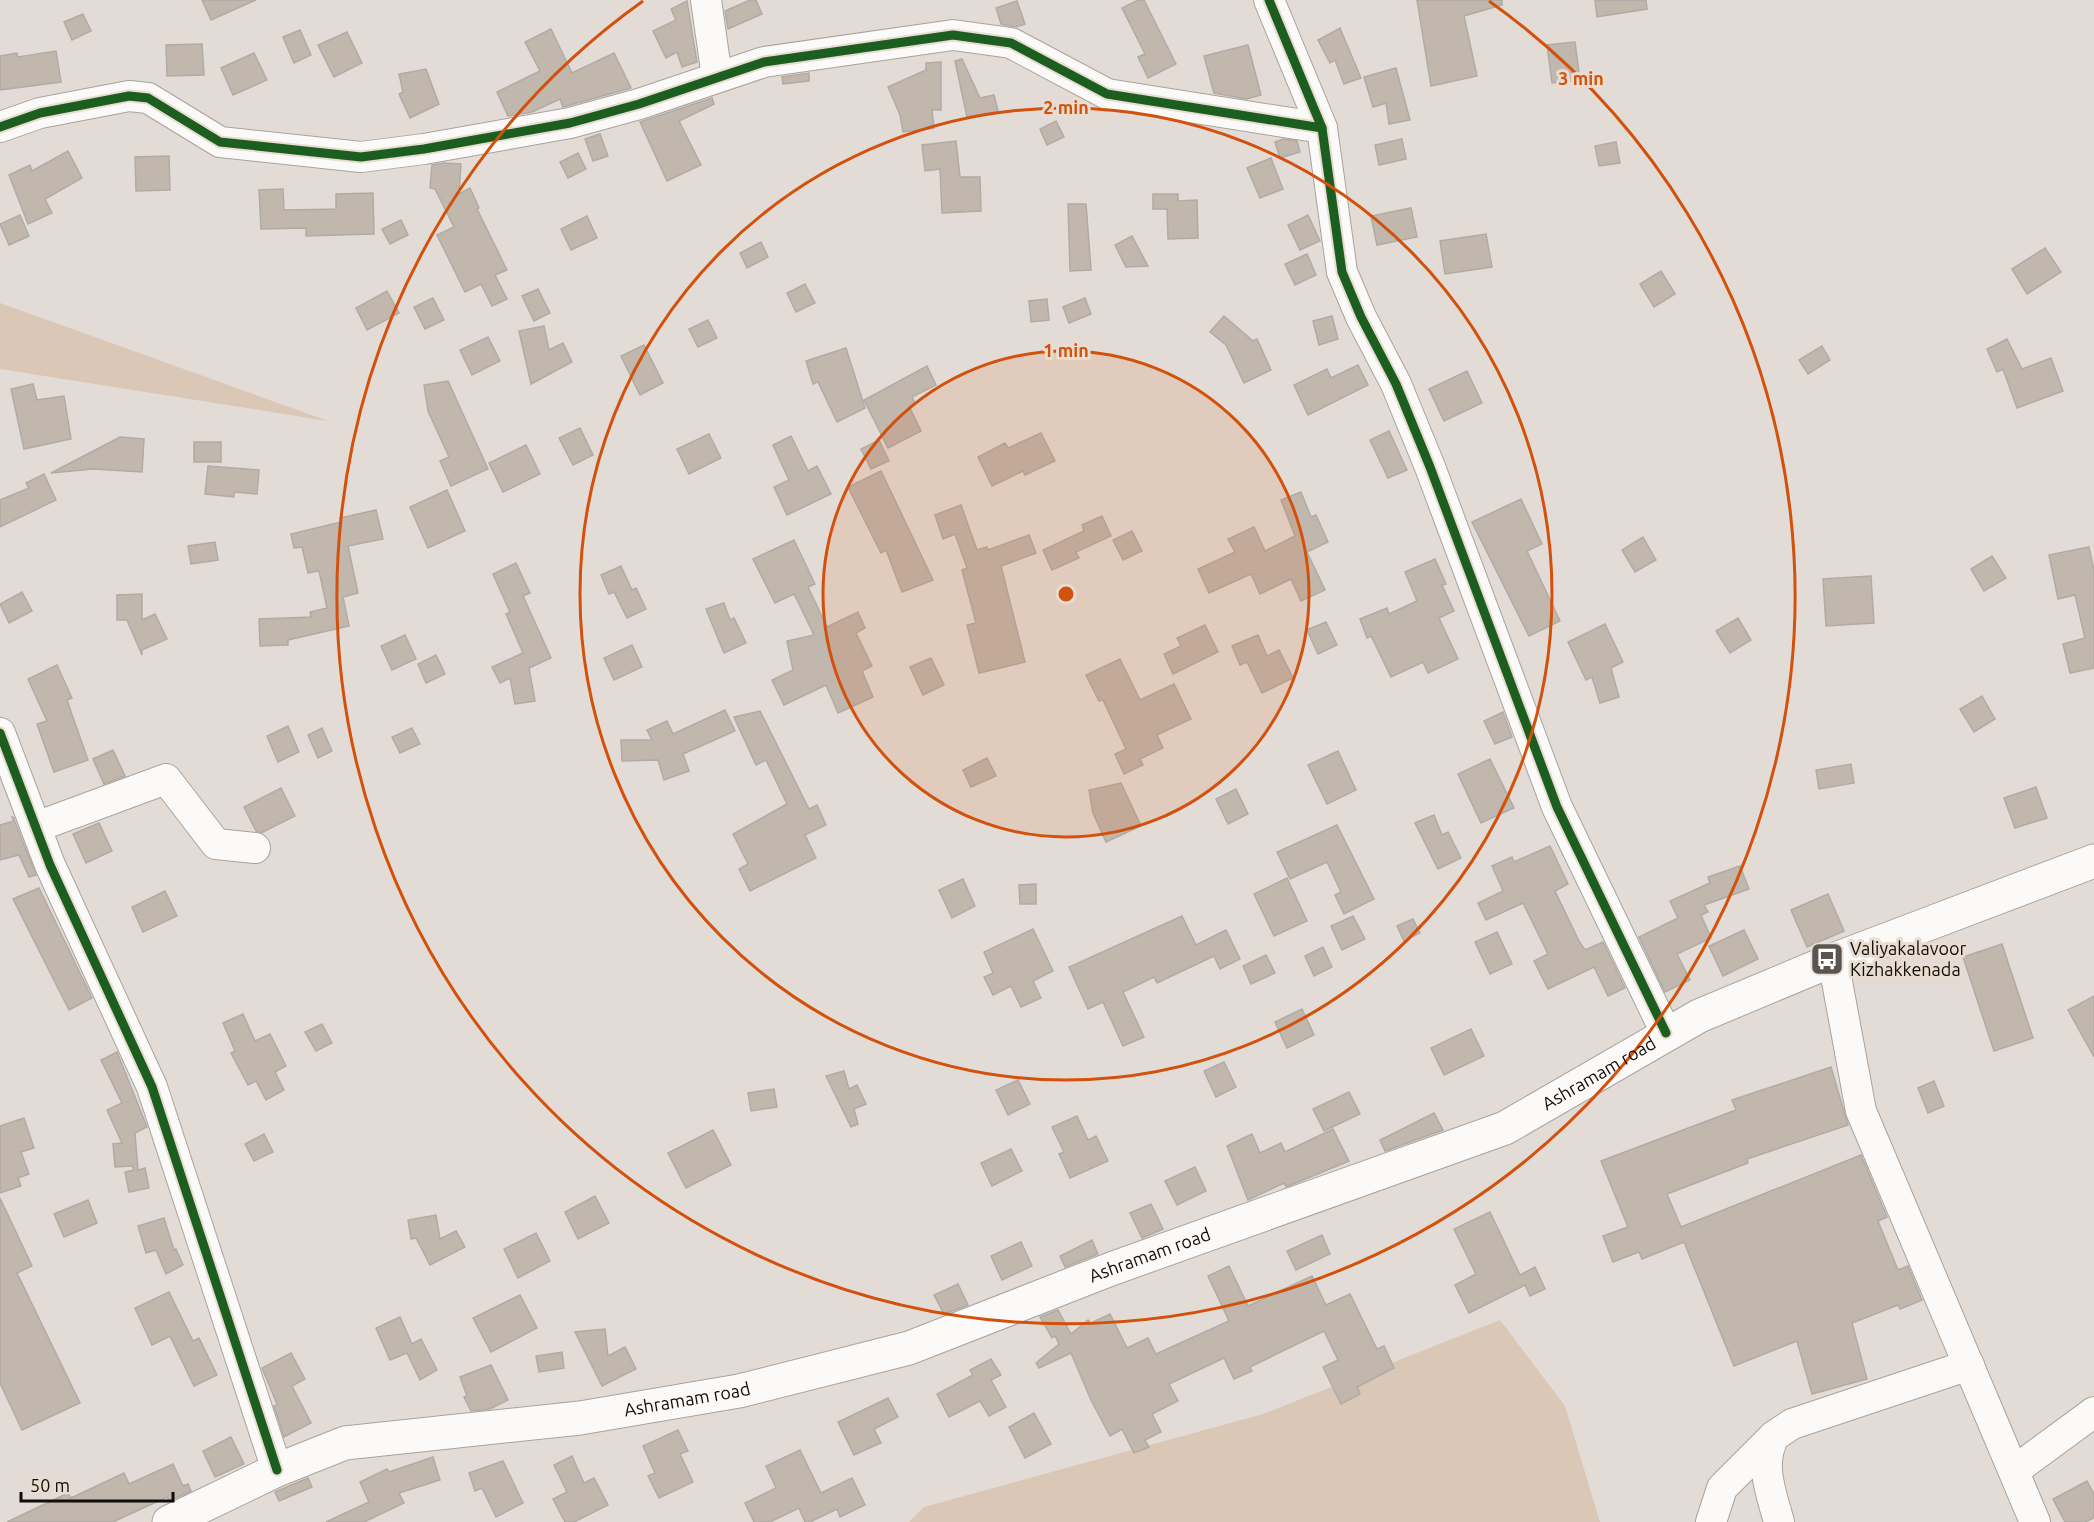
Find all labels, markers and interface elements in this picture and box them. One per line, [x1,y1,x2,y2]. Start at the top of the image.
text: 3 min [1558,68,1604,88]
text: 2 min [1043,97,1089,117]
text: 1 min [1043,340,1089,360]
centre of rings [1056,584,1076,604]
place label: Valiyakalavoor Kizhakkenada [1850,938,1966,979]
bus stop icon: Valiyakalavoor Kizhakkenada [1809,941,1845,977]
street label: Ashramam road [1538,1032,1659,1113]
street label: Ashramam road [1086,1223,1213,1286]
street label: Ashramam road [622,1378,752,1419]
scale bar [21,1465,172,1503]
text: 50 m [30,1475,70,1495]

